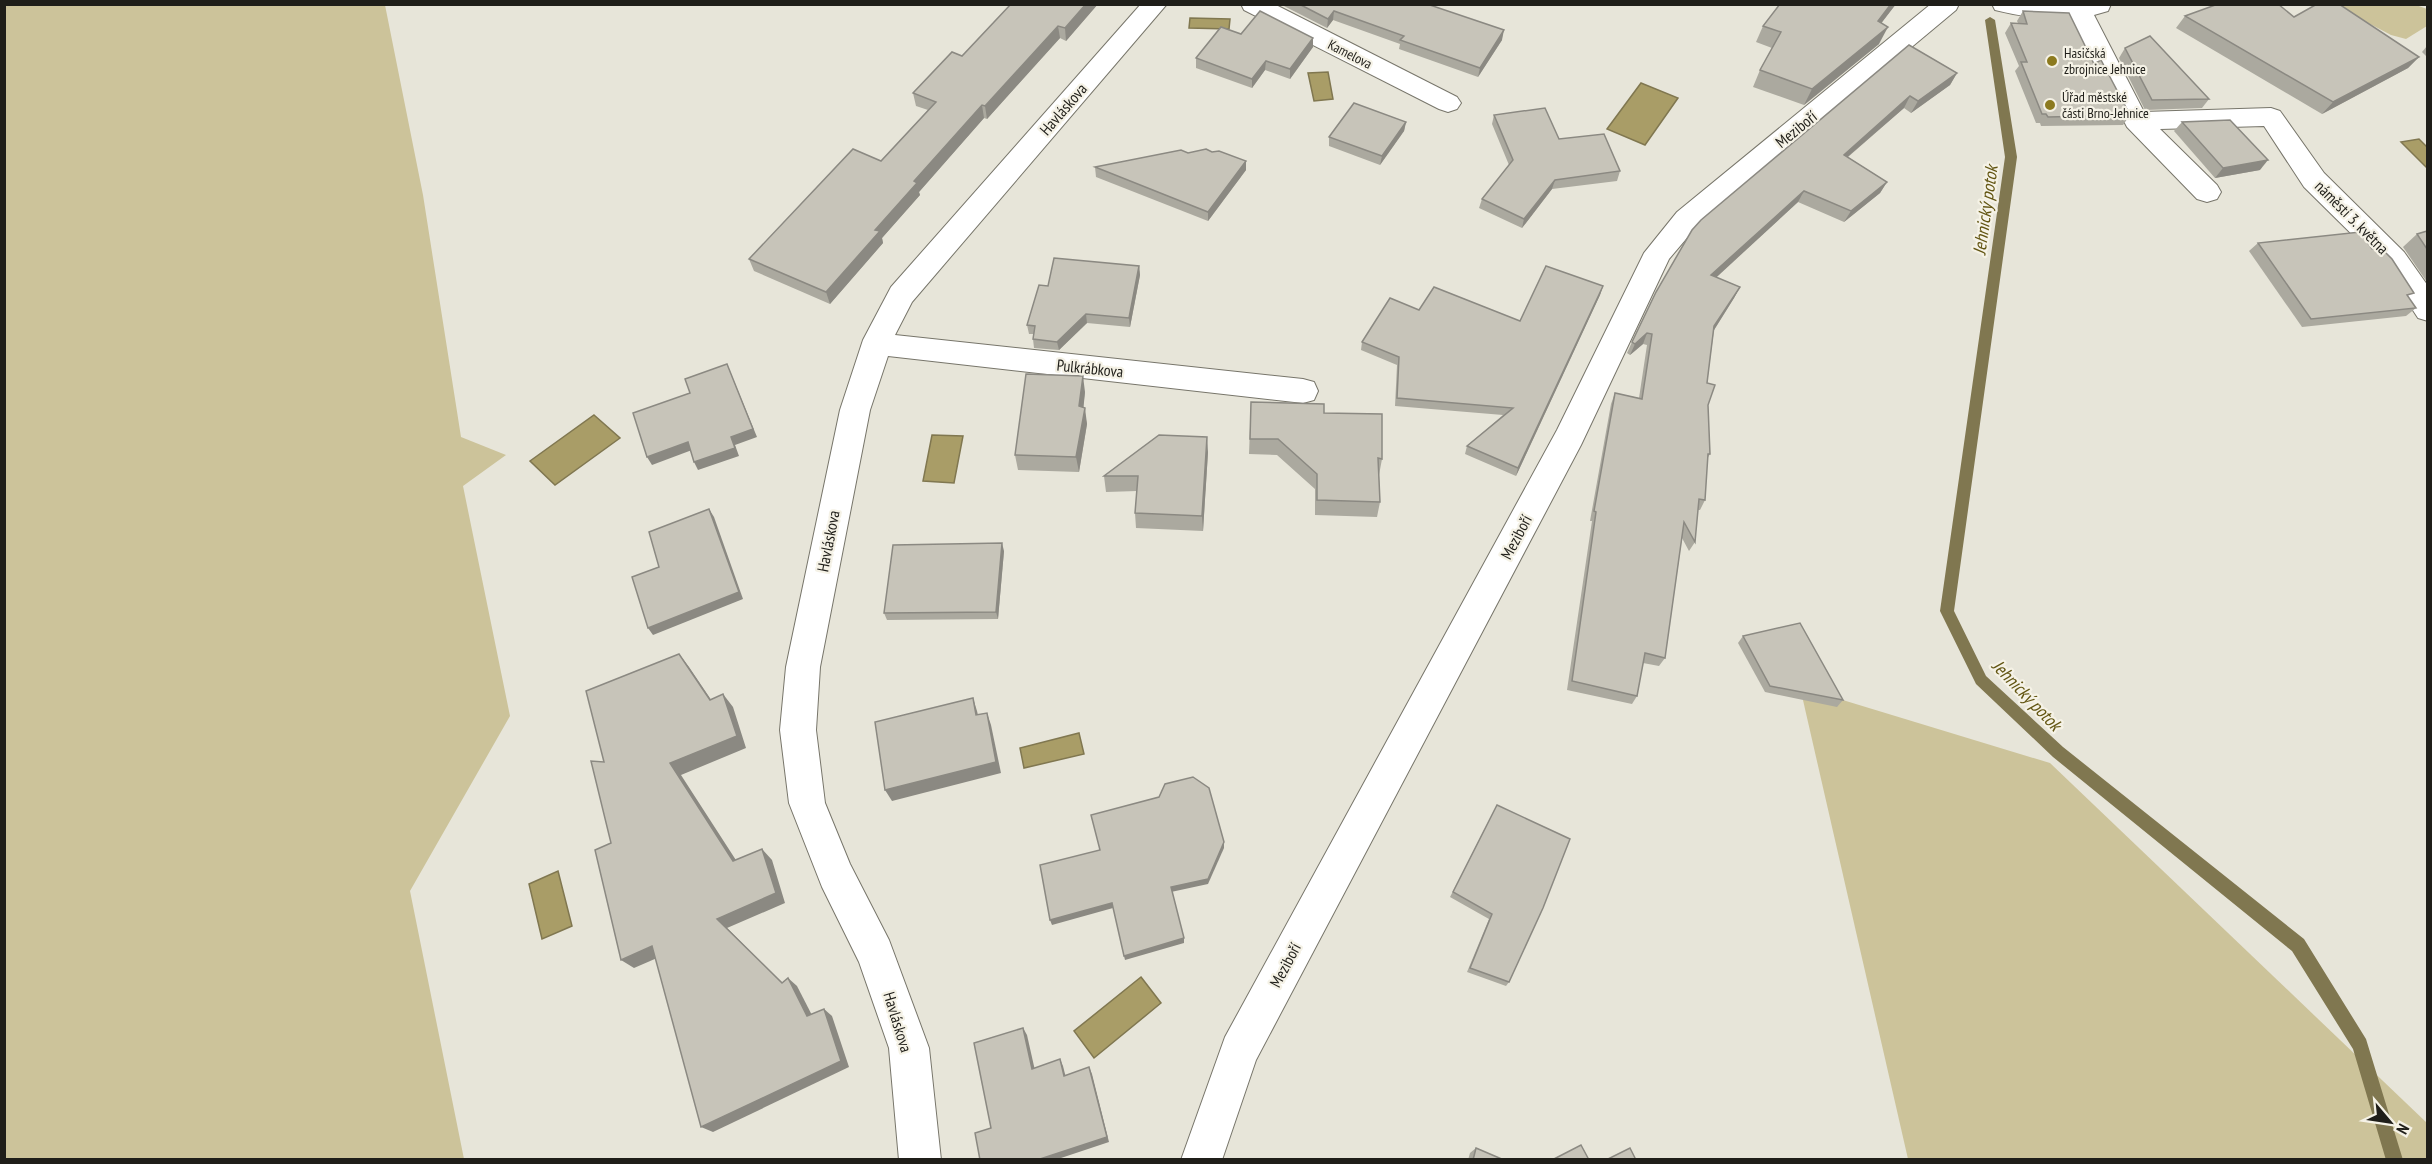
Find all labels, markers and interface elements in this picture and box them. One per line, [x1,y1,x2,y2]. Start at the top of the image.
street label: Kamelova [1325,35,1375,73]
place label: Hasičská zbrojnice Jehnice [2064,44,2146,78]
marker: Hasičská zbrojnice Jehnice [2045,54,2059,68]
street label: Havláskova [1035,79,1091,139]
place label: Úřad městské části Brno-Jehnice [2062,88,2149,122]
marker: Úřad městské části Brno-Jehnice [2043,98,2057,112]
street label: Meziboří [1771,106,1821,152]
water label: Jehnický potok [1967,162,2003,257]
street label: náměstí 3. května [2311,176,2393,258]
street label: Pulkrábkova [1056,355,1124,381]
street label: Havláskova [812,509,844,573]
street label: Meziboří [1496,511,1536,563]
water label: Jehnický potok [1987,654,2068,737]
street label: Meziboří [1265,939,1305,991]
street label: Havláskova [879,989,917,1055]
north arrow [2360,1092,2420,1152]
text: N [2392,1121,2414,1138]

